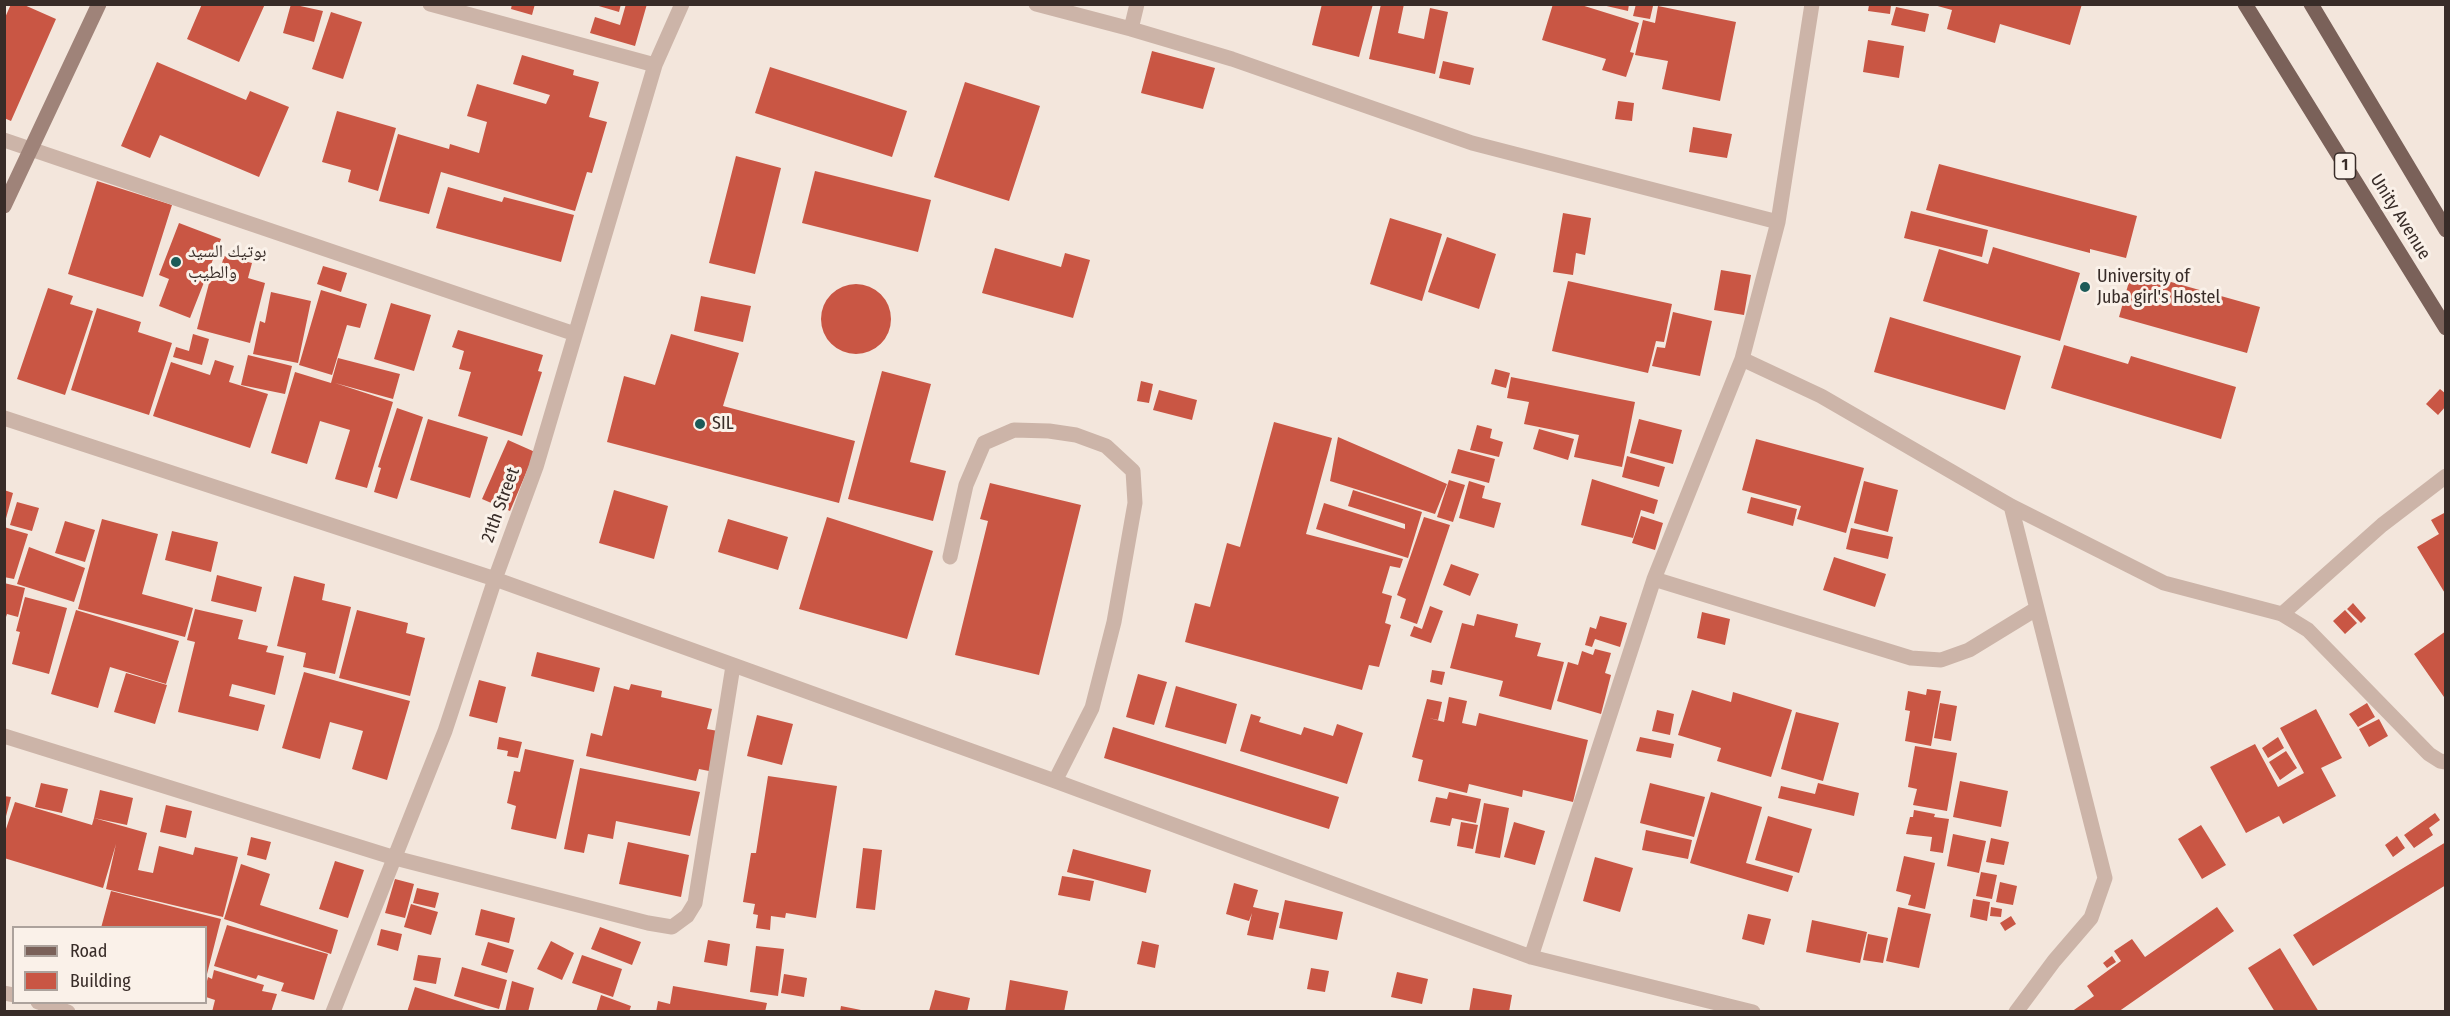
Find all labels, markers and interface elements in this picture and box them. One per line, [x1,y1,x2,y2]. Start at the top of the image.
road number: 1 [2334,153,2356,179]
street label: Unity Avenue [2365,170,2435,264]
place label: بوتيك السيد والطيب [188,241,267,284]
marker: بوتيك السيد والطيب [169,255,183,269]
place label: University of Juba girl's Hostel [2097,266,2220,308]
marker: University of Juba girl's Hostel [2078,280,2092,294]
place label: SIL [712,413,734,435]
marker: SIL [693,417,707,431]
street label: 21th Street [477,464,525,546]
legend [12,926,207,1004]
text: Road [70,940,107,962]
text: Building [70,970,131,992]

